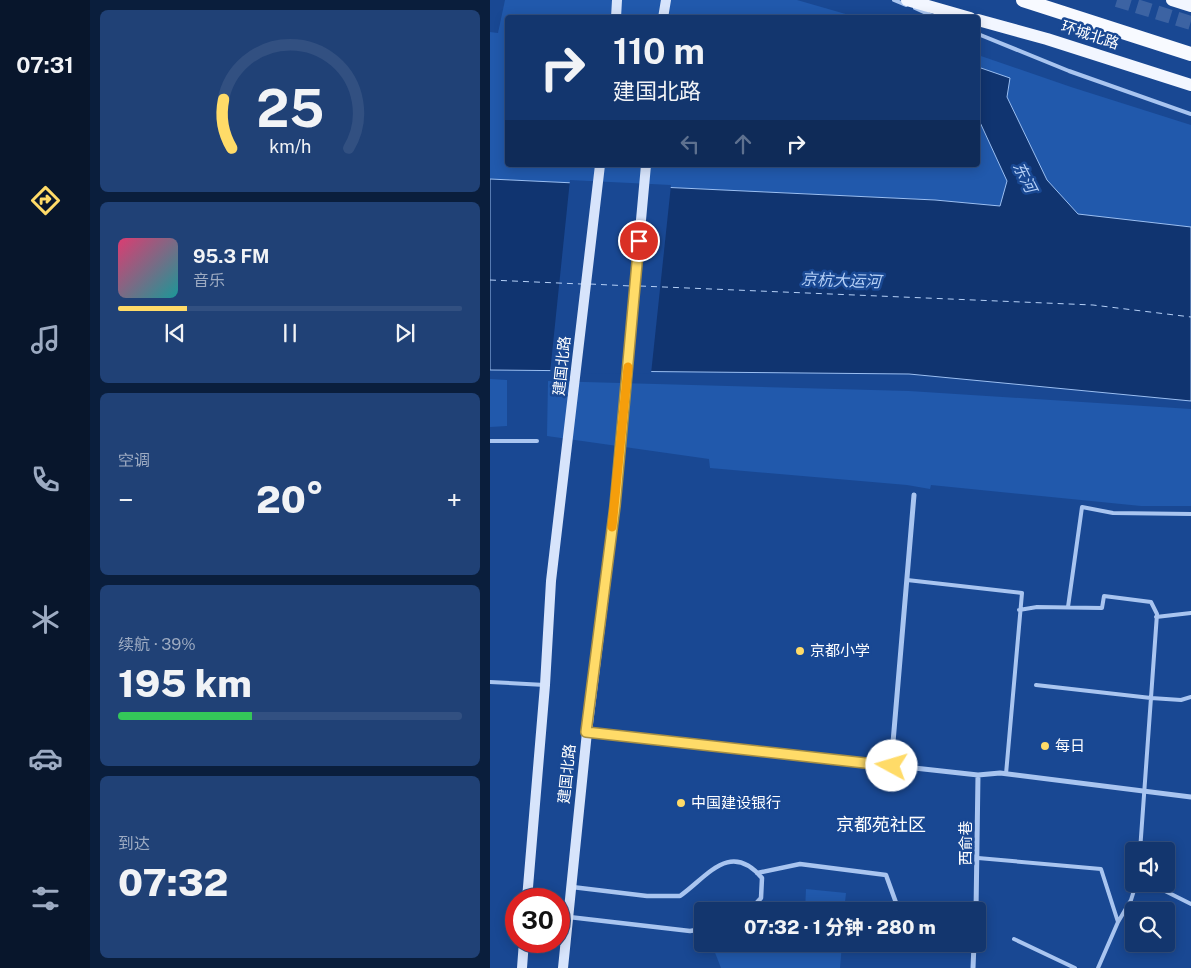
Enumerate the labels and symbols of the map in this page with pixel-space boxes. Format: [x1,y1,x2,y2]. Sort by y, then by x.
street label: 环城北路 [1059,17,1121,52]
water label: 东河 [1009,159,1042,198]
pin [618,220,660,262]
water label: 京杭大运河 [801,270,884,291]
street label: 建国北路 [550,335,573,397]
place label: 京都小学 [810,642,870,659]
marker: 京都小学 [794,645,806,657]
place label: 每日 [1055,737,1085,754]
position arrow [865,739,917,791]
marker: 每日 [1039,740,1051,752]
street label: 建国北路 [555,743,578,805]
place label: 中国建设银行 [691,794,781,811]
marker: 中国建设银行 [675,797,687,809]
district label: 京都苑社区 [836,814,926,835]
street label: 西俞巷 [957,820,974,866]
speed limit sign: 30 [505,888,570,953]

